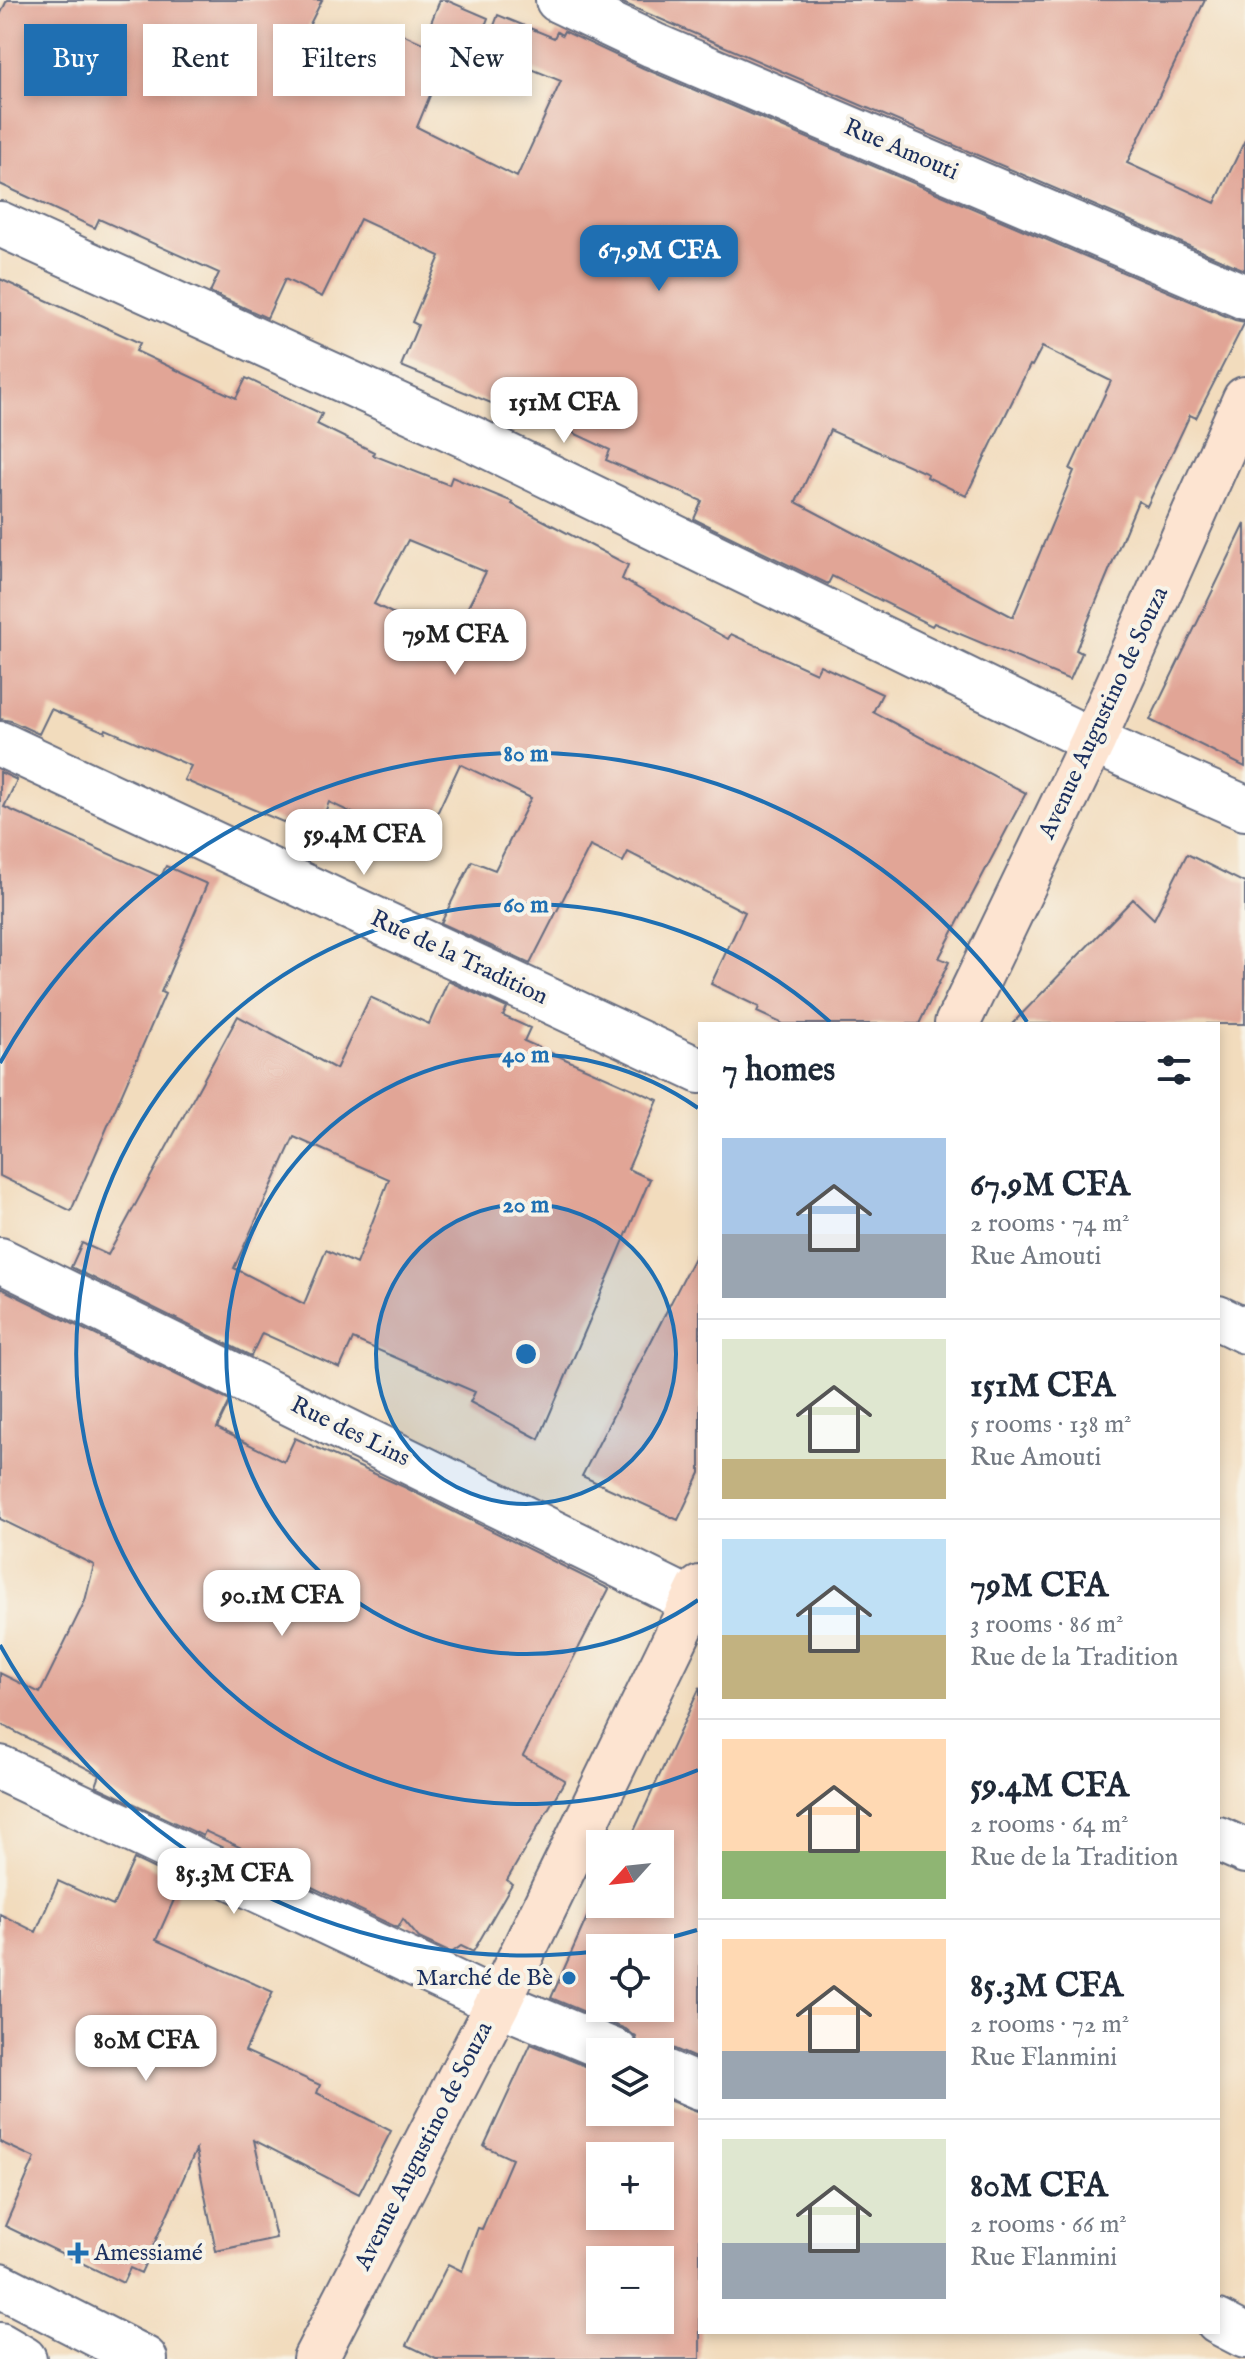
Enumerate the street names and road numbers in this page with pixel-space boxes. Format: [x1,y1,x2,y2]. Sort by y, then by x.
street label: Rue Amouti [839,112,963,188]
street label: Avenue Augustino de Souza [1031,581,1176,845]
street label: Rue de la Tradition [365,903,553,1013]
street label: Rue des Lins [285,1390,415,1474]
street label: Avenue Augustino de Souza [347,2016,500,2276]

